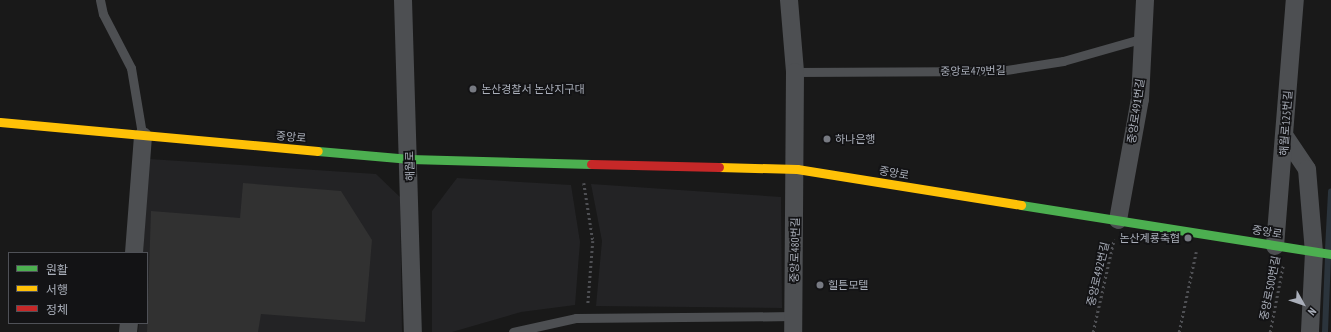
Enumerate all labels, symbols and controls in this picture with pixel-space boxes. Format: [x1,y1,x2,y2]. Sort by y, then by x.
street label: 중앙로479번길 [940,64,1006,78]
street label: 중앙로491번길 [1125,78,1147,144]
place label: 논산경찰서 논산지구대 [481,82,585,96]
marker: 논산경찰서 논산지구대 [468,84,478,94]
street label: 해월로125번길 [1277,90,1295,156]
street label: 중앙로 [275,129,307,145]
place label: 하나은행 [835,132,875,146]
marker: 하나은행 [822,134,832,144]
street label: 해월로 [403,151,417,181]
street label: 중앙로 [878,164,910,182]
street label: 중앙로480번길 [788,217,802,283]
street label: 중앙로 [1251,223,1283,241]
place label: 논산계룡축협 [1119,231,1180,245]
marker: 논산계룡축협 [1183,233,1193,243]
street label: 중앙로492번길 [1084,241,1112,307]
legend [8,252,148,324]
street label: 중앙로500번길 [1257,255,1283,321]
text: 원활 [46,262,68,277]
place label: 힐튼모텔 [828,278,868,292]
marker: 힐튼모텔 [815,280,825,290]
text: 서행 [46,282,68,297]
north arrow [1283,284,1323,324]
text: 정체 [46,302,68,317]
text: N [1305,305,1319,318]

